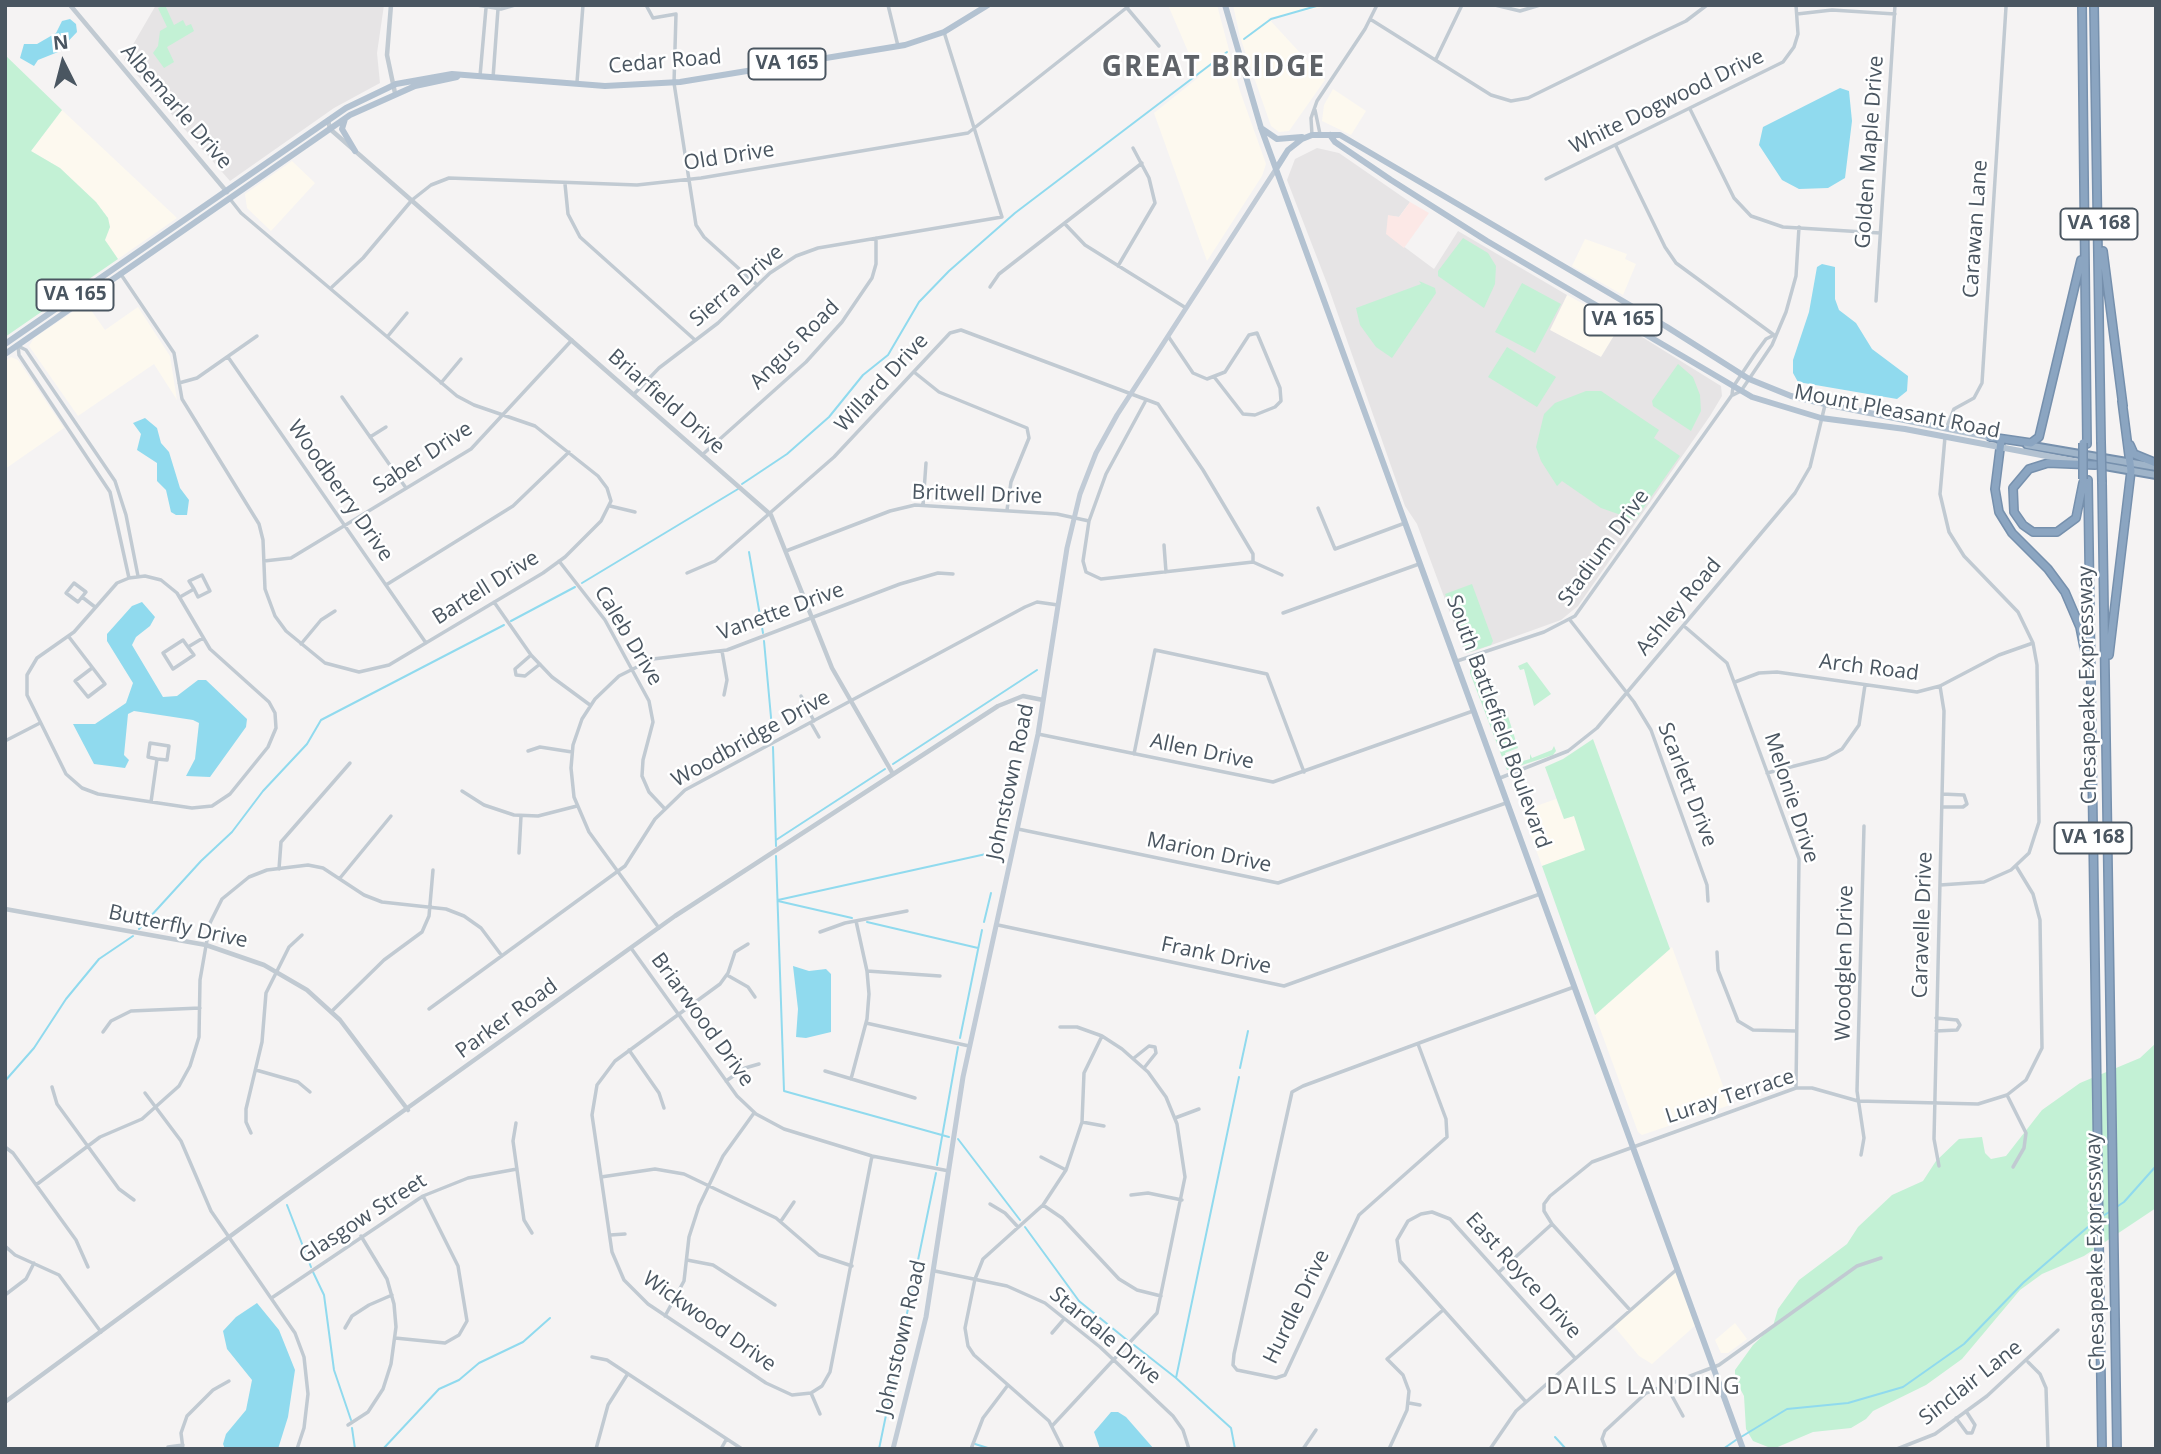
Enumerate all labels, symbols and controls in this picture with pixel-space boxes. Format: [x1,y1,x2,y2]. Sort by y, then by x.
north arrow [28,28,98,98]
text: N [52,28,70,56]
street label: Albemarle Drive [115,40,237,174]
street label: Cedar Road [607,44,723,80]
street label: White Dogwood Drive [1566,44,1768,160]
road number: VA 165 [748,48,826,80]
district label: GREAT BRIDGE [1103,51,1325,85]
street label: Golden Maple Drive [1851,55,1889,249]
street label: Old Drive [682,137,776,177]
street label: Carawan Lane [1959,159,1993,299]
road number: VA 168 [2060,208,2138,240]
street label: Sierra Drive [685,240,789,332]
road number: VA 165 [36,280,114,310]
street label: Angus Road [745,295,845,395]
road number: VA 165 [1584,304,1662,336]
street label: Willard Drive [830,329,934,437]
street label: Briarfield Drive [602,344,730,460]
street label: Mount Pleasant Road [1792,380,2002,444]
street label: Woodberry Drive [282,416,398,566]
street label: Saber Drive [369,417,477,499]
street label: Britwell Drive [911,480,1043,510]
street label: Stadium Drive [1553,485,1655,611]
street label: Bartell Drive [428,545,544,631]
street label: Ashley Road [1631,553,1727,661]
street label: Chesapeake Expressway [2073,566,2103,804]
street label: Vanette Drive [714,578,848,646]
street label: Caleb Drive [588,582,668,690]
street label: South Battlefield Boulevard [1440,592,1556,852]
street label: Arch Road [1818,649,1920,687]
street label: Woodbridge Drive [667,685,835,793]
street label: Johnstown Road [982,702,1040,862]
street label: Scarlett Drive [1652,719,1722,851]
street label: Allen Drive [1148,729,1256,775]
street label: Melonie Drive [1758,730,1824,866]
road number: VA 168 [2054,822,2132,853]
street label: Marion Drive [1144,827,1274,879]
street label: Caravelle Drive [1908,851,1938,999]
street label: Woodglen Drive [1831,885,1859,1041]
street label: Butterfly Drive [106,900,250,954]
street label: Frank Drive [1159,932,1273,980]
street label: Briarwood Drive [645,948,759,1092]
street label: Parker Road [451,974,563,1064]
street label: Luray Terrace [1662,1064,1798,1130]
street label: Chesapeake Expressway [2081,1133,2111,1371]
street label: Glasgow Street [295,1168,431,1270]
street label: East Royce Drive [1460,1208,1586,1344]
street label: Hurdle Drive [1259,1246,1335,1368]
street label: Johnstown Road [872,1258,932,1418]
street label: Wickwood Drive [637,1267,781,1377]
street label: Stardale Drive [1044,1282,1166,1390]
street label: Sinclair Lane [1915,1335,2027,1431]
district label: DAILS LANDING [1548,1373,1740,1401]

